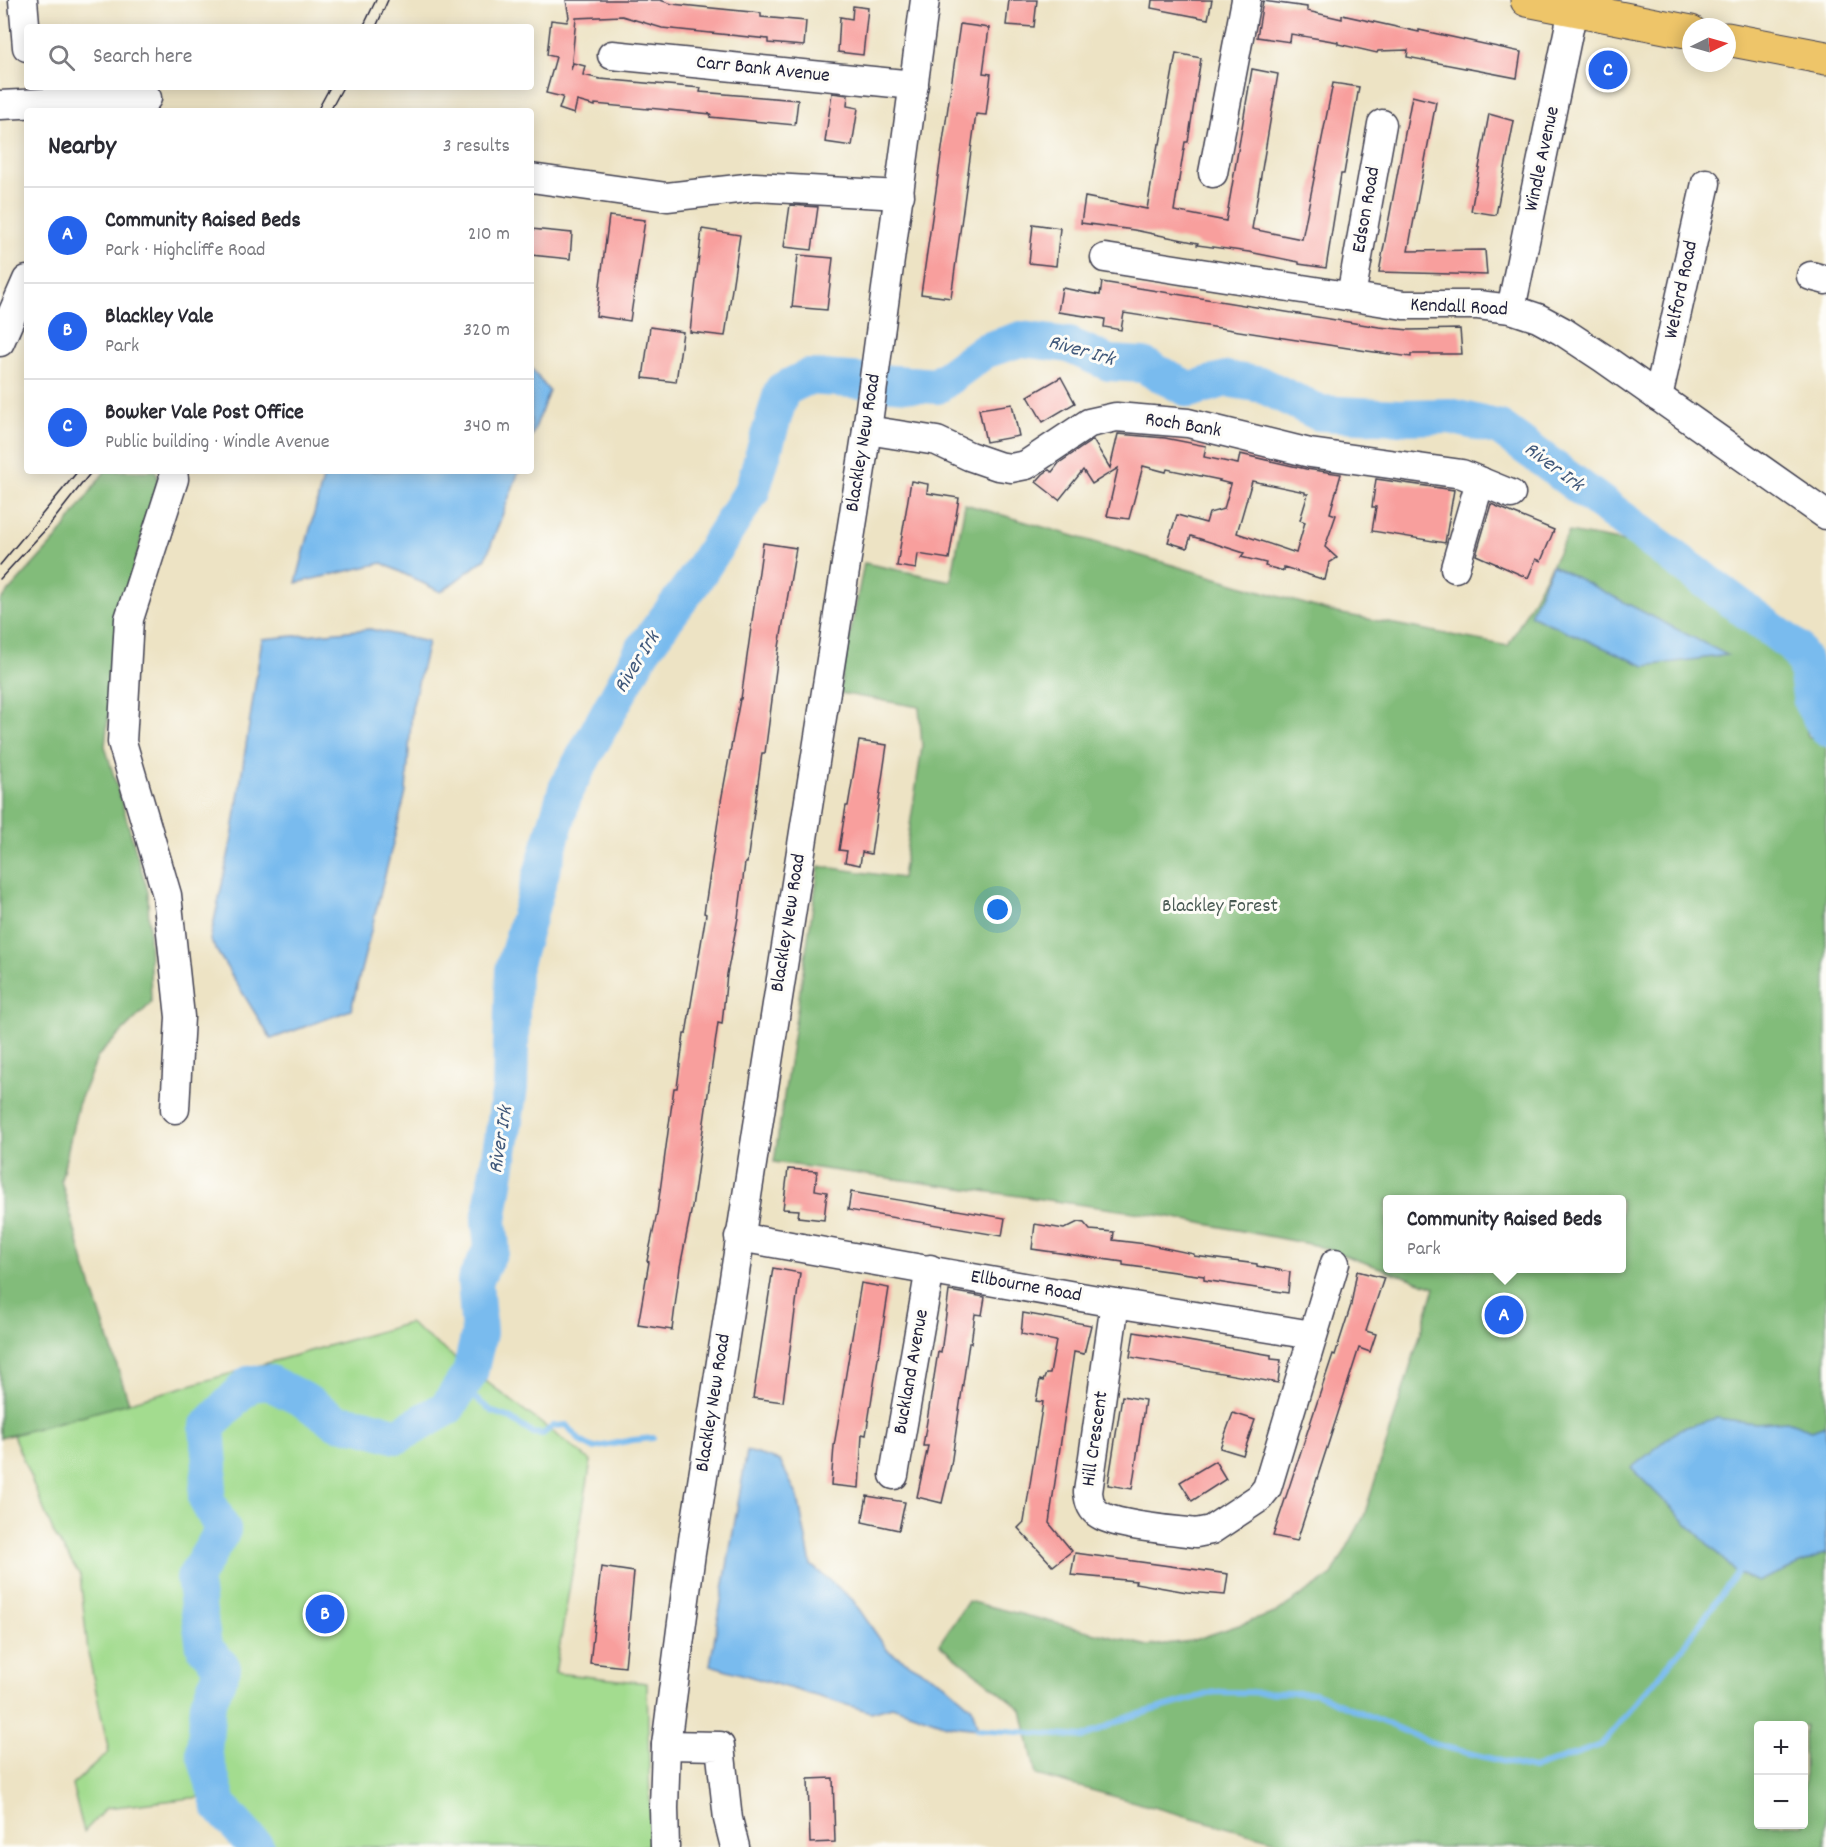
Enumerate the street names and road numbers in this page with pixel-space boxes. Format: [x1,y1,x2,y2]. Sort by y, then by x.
street label: Carr Bank Avenue [695,49,831,91]
street label: Windle Avenue [1518,104,1568,214]
street label: Edson Road [1346,165,1388,255]
street label: Welford Road [1658,238,1706,342]
street label: Kendall Road [1410,291,1508,325]
street label: Blackley New Road [839,372,889,514]
street label: Roch Bank [1143,406,1223,446]
street label: Blackley New Road [764,852,814,994]
street label: Ellbourne Road [968,1263,1084,1311]
street label: Buckland Avenue [887,1307,937,1437]
street label: Blackley New Road [689,1332,739,1474]
street label: Hill Crescent [1075,1390,1117,1488]

